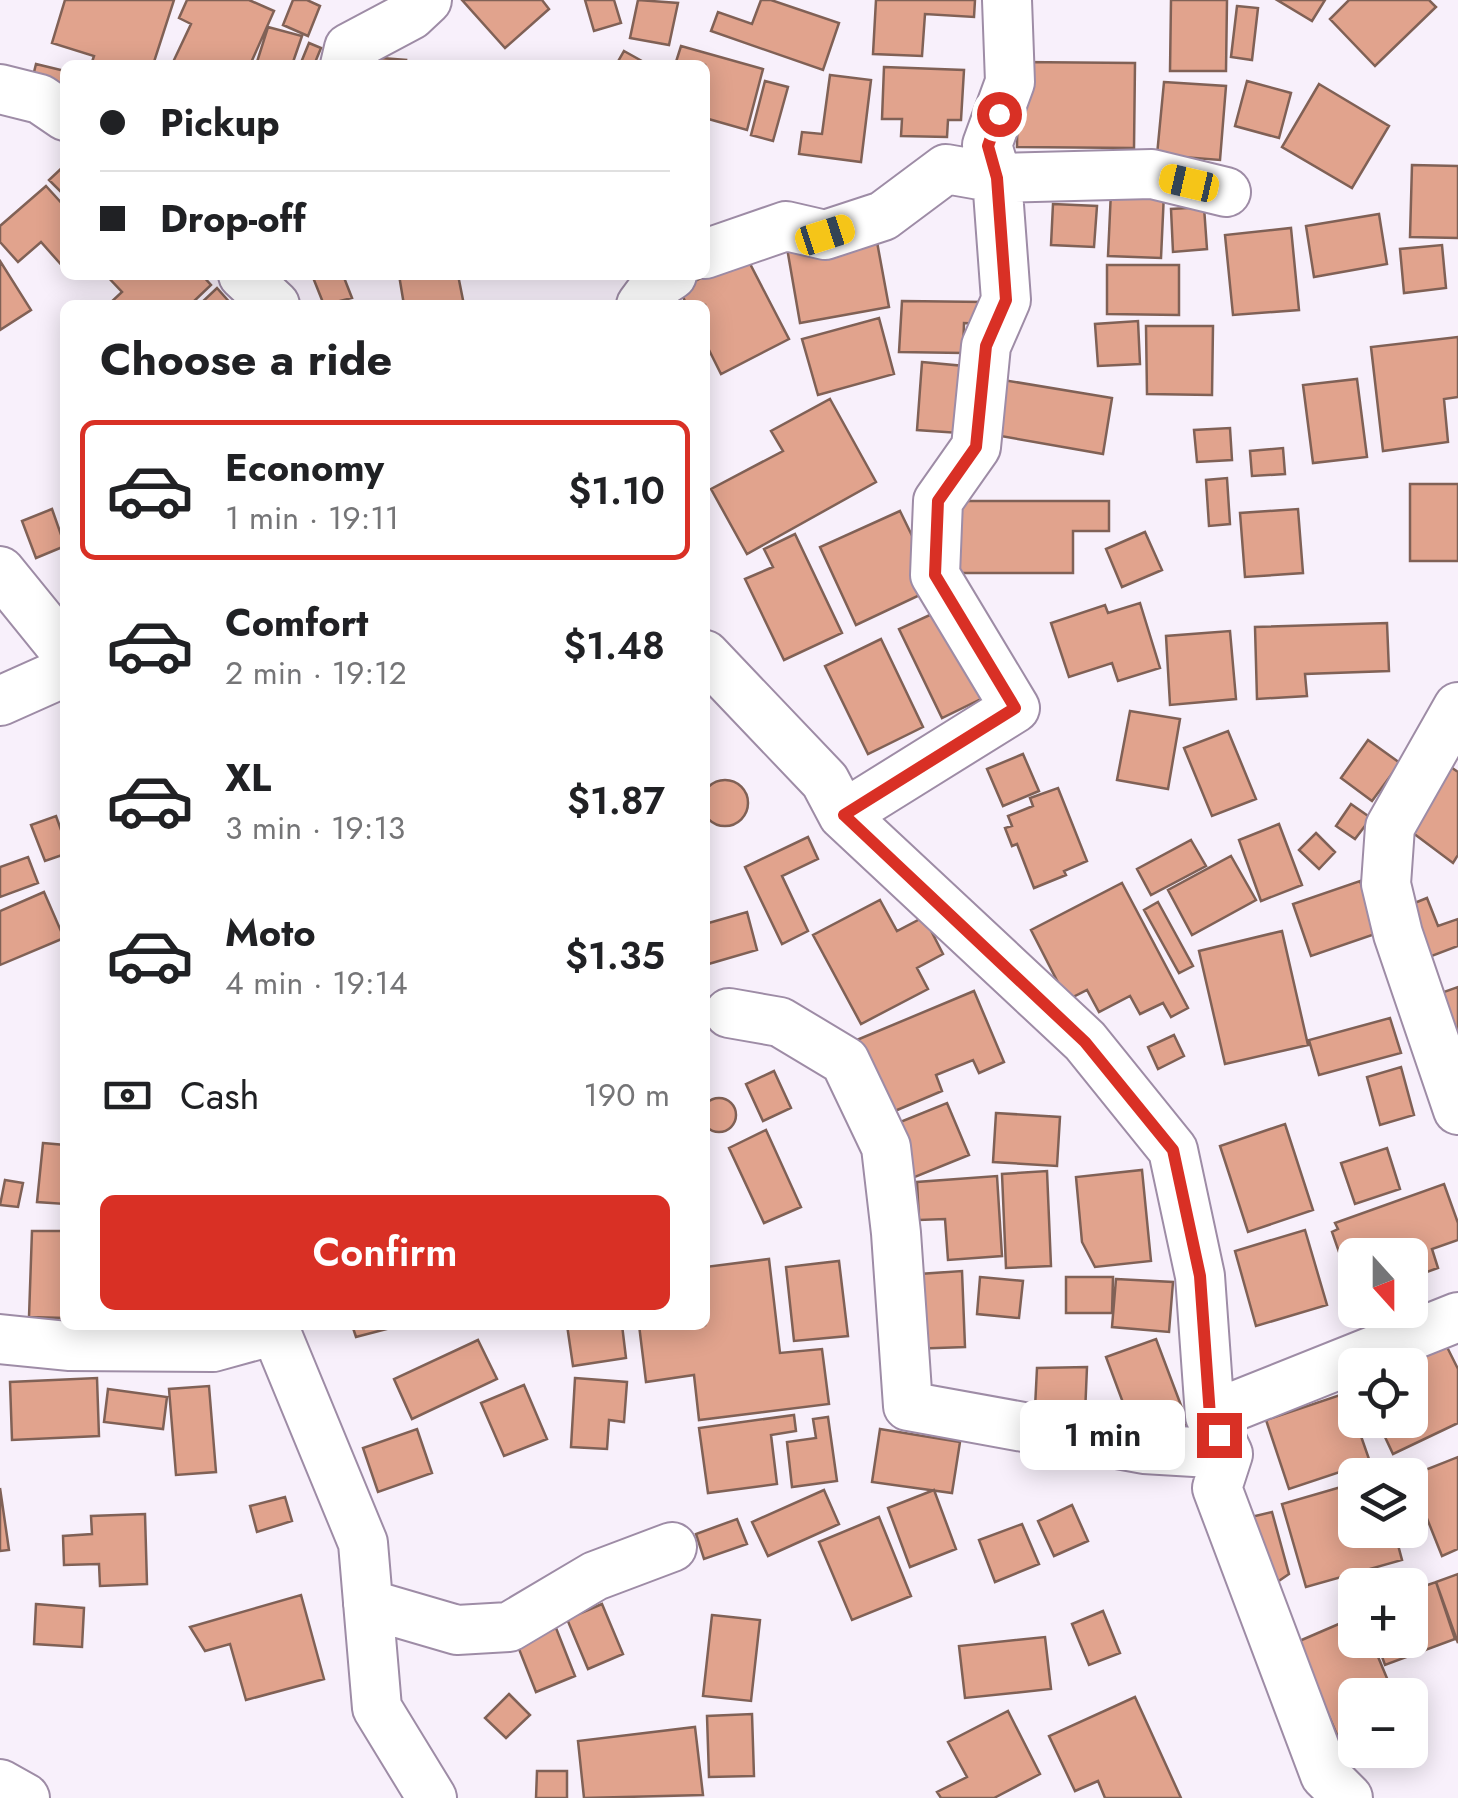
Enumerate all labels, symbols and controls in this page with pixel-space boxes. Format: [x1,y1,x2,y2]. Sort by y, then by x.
route start [977,92,1022,137]
text: Pickup [160,95,280,150]
car [1156,162,1222,204]
text: Drop-off [160,191,306,246]
car [792,211,858,259]
text: Choose a ride [100,327,392,392]
text: Economy [225,440,384,495]
icon: car [105,445,195,535]
text: $1.10 [568,463,665,518]
text: 1 min · 19:11 [225,495,399,541]
text: Comfort [225,595,368,650]
icon: car [105,600,195,690]
text: $1.48 [563,618,665,673]
text: 2 min · 19:12 [225,650,407,696]
text: XL [225,750,271,805]
icon: car [105,755,195,845]
text: $1.87 [567,773,665,828]
text: 3 min · 19:13 [225,805,405,851]
text: Moto [225,905,316,960]
icon: car [105,910,195,1000]
text: $1.35 [565,928,665,983]
text: 4 min · 19:14 [225,960,408,1006]
icon: cash [100,1068,155,1123]
text: Cash [180,1068,260,1123]
text: 190 m [583,1072,670,1118]
button: Confirm [100,1195,670,1310]
north arrow [1338,1238,1428,1328]
map controls [1338,1238,1428,1768]
button: locate [1338,1348,1428,1438]
callout: 1 min [1019,1400,1184,1470]
text: 1 min [1064,1412,1141,1458]
route end [1197,1413,1242,1458]
button: layers [1338,1458,1428,1548]
button: + [1338,1568,1428,1658]
button: − [1338,1678,1428,1768]

